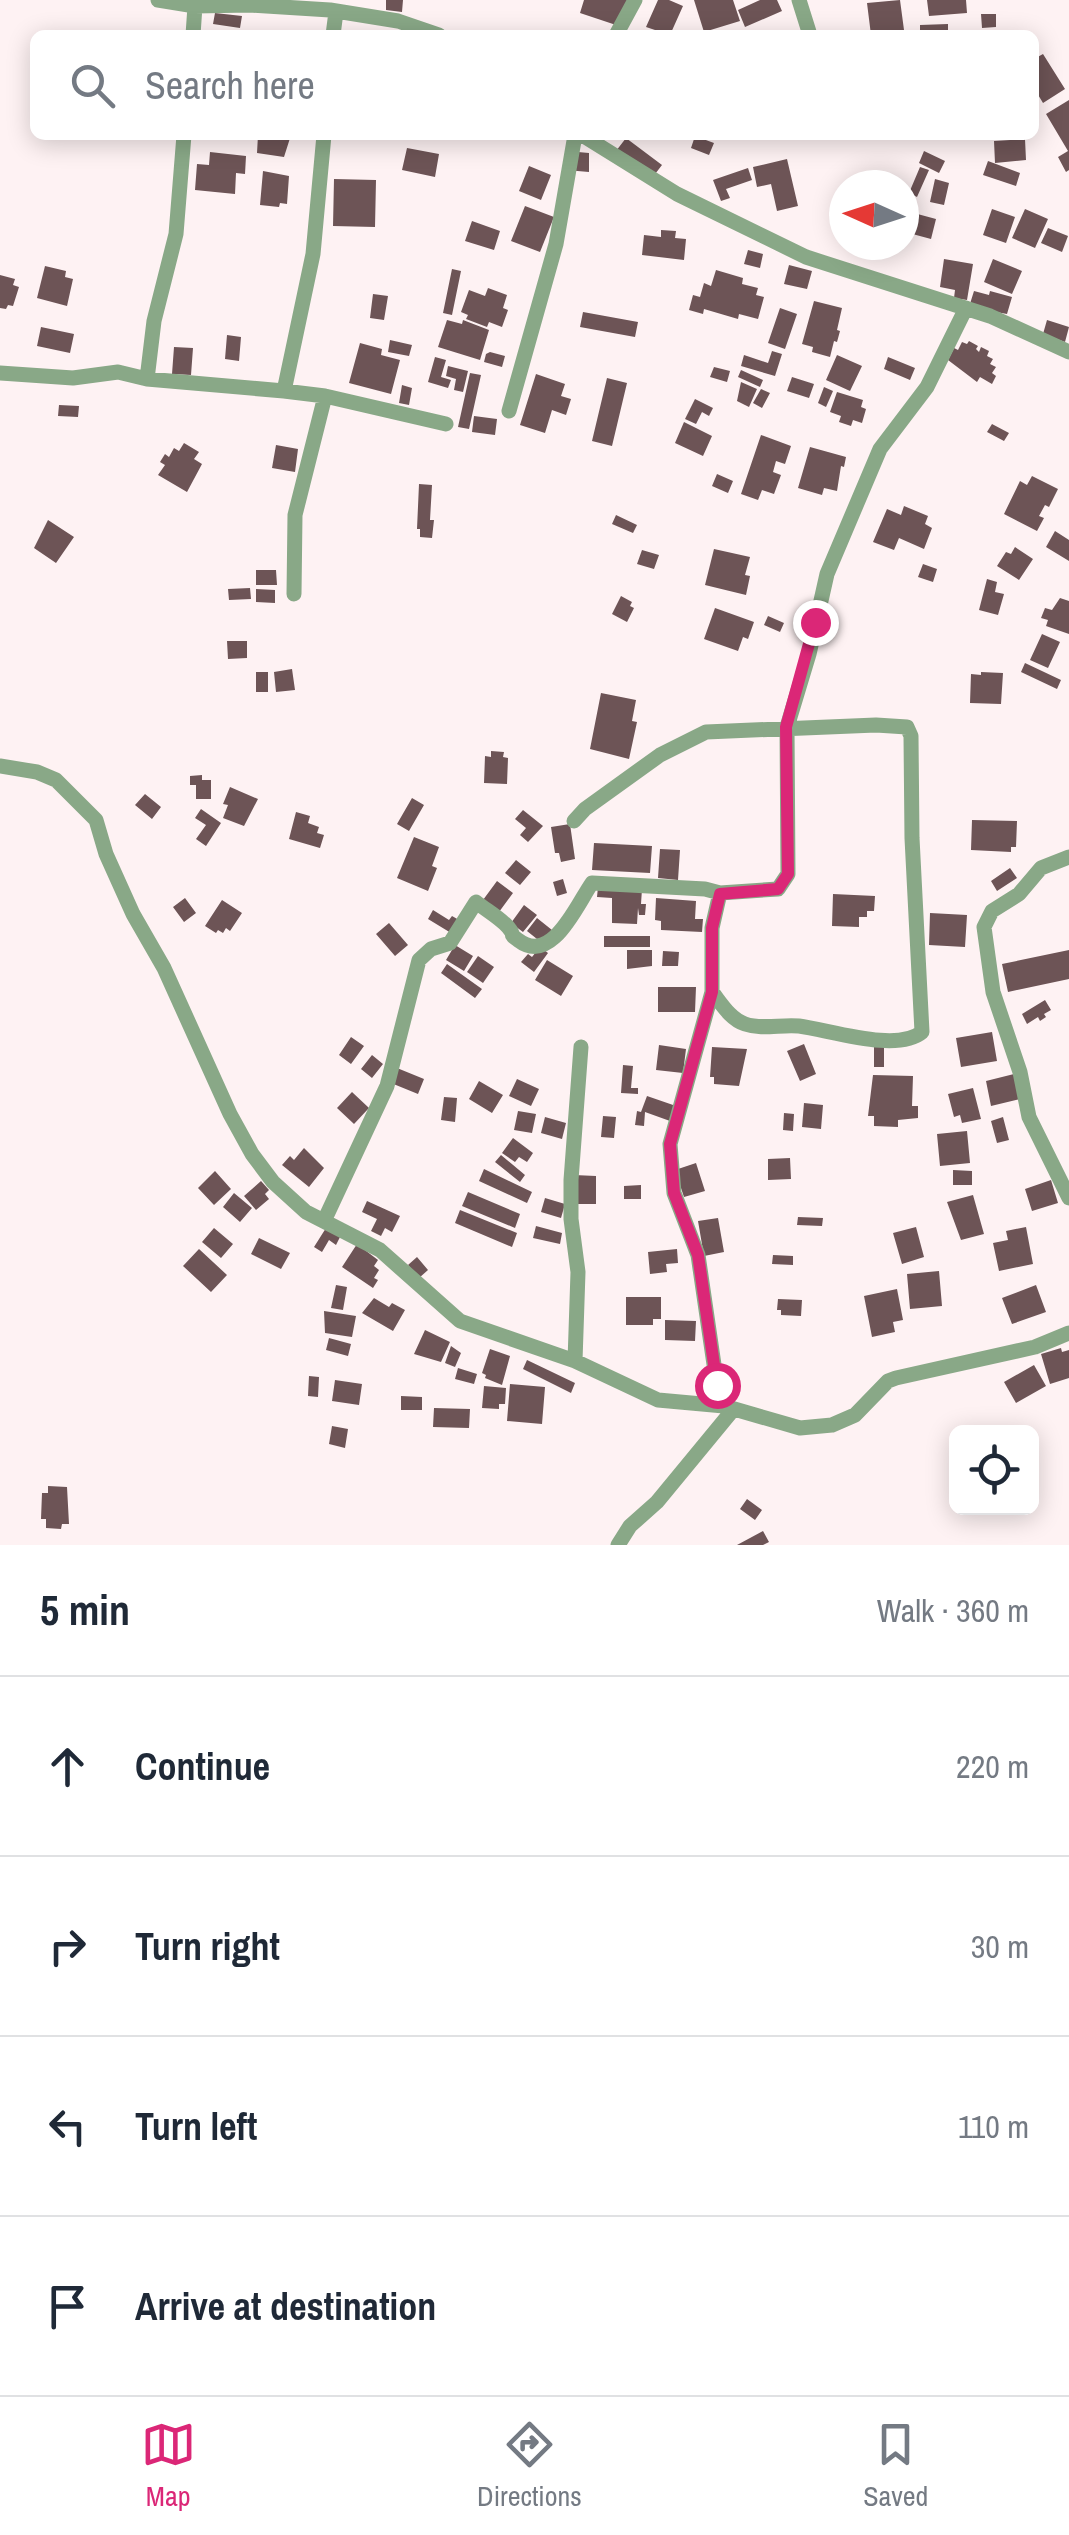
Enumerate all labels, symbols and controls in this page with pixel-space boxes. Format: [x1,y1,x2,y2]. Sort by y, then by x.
search box [30,30,1039,140]
icon: search [65,58,120,113]
text: Search here [145,60,315,111]
north arrow [829,170,919,260]
route end [793,600,839,646]
route start [695,1363,741,1409]
map controls [949,1425,1039,1515]
button: locate [949,1425,1039,1515]
text: 5 min [40,1582,130,1638]
text: Walk · 360 m [877,1589,1029,1632]
icon: ahead [40,1739,95,1794]
text: Continue [135,1741,270,1792]
text: 220 m [956,1745,1029,1788]
icon: right [40,1919,95,1974]
text: Turn right [135,1921,280,1972]
text: 30 m [971,1925,1029,1968]
icon: left [40,2099,95,2154]
text: Turn left [135,2101,257,2152]
text: 110 m [958,2105,1029,2148]
icon: arrive [40,2279,95,2334]
text: Arrive at destination [135,2281,436,2332]
tab: Map [141,2417,196,2515]
tab: Directions [477,2417,582,2515]
tab: Saved [863,2417,928,2515]

